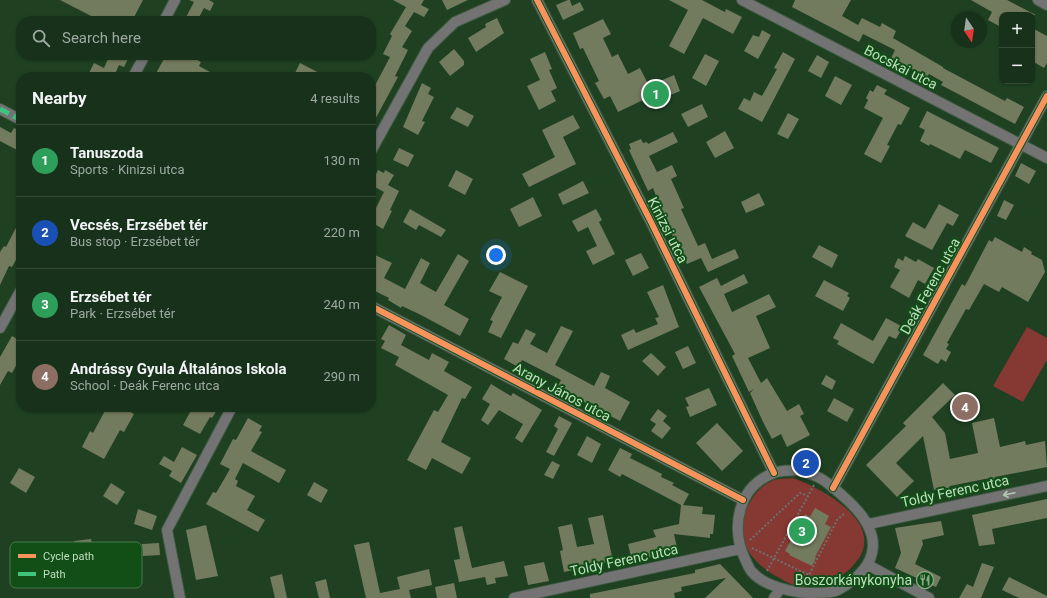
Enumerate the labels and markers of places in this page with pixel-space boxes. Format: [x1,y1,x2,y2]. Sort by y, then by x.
pin: 1 [643,79,669,109]
pin: 4 [952,392,978,422]
pin: 2 [793,448,819,478]
pin: 3 [789,516,815,546]
restaurant icon: Boszorkánykonyha [915,570,935,590]
place label: Boszorkánykonyha [795,572,912,588]

